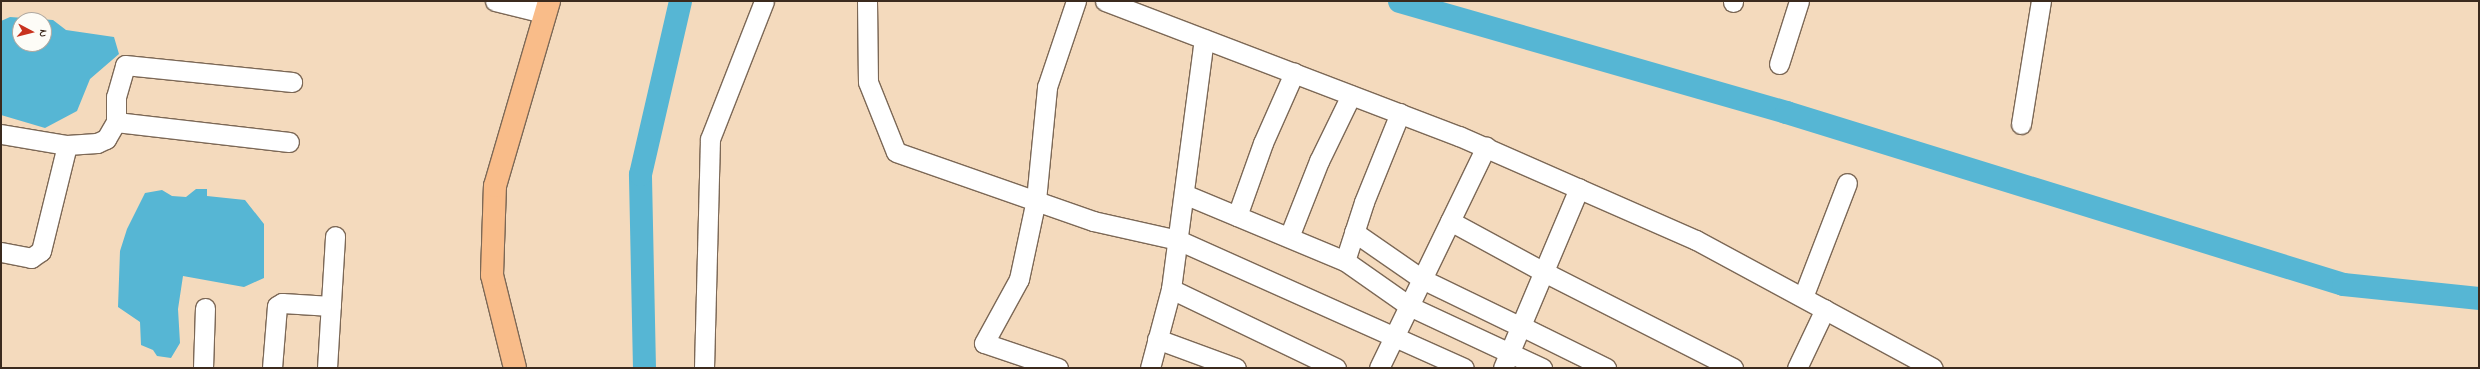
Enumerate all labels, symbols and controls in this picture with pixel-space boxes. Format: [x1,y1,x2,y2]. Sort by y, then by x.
north arrow [12,12,52,52]
text: N [35,29,51,38]

